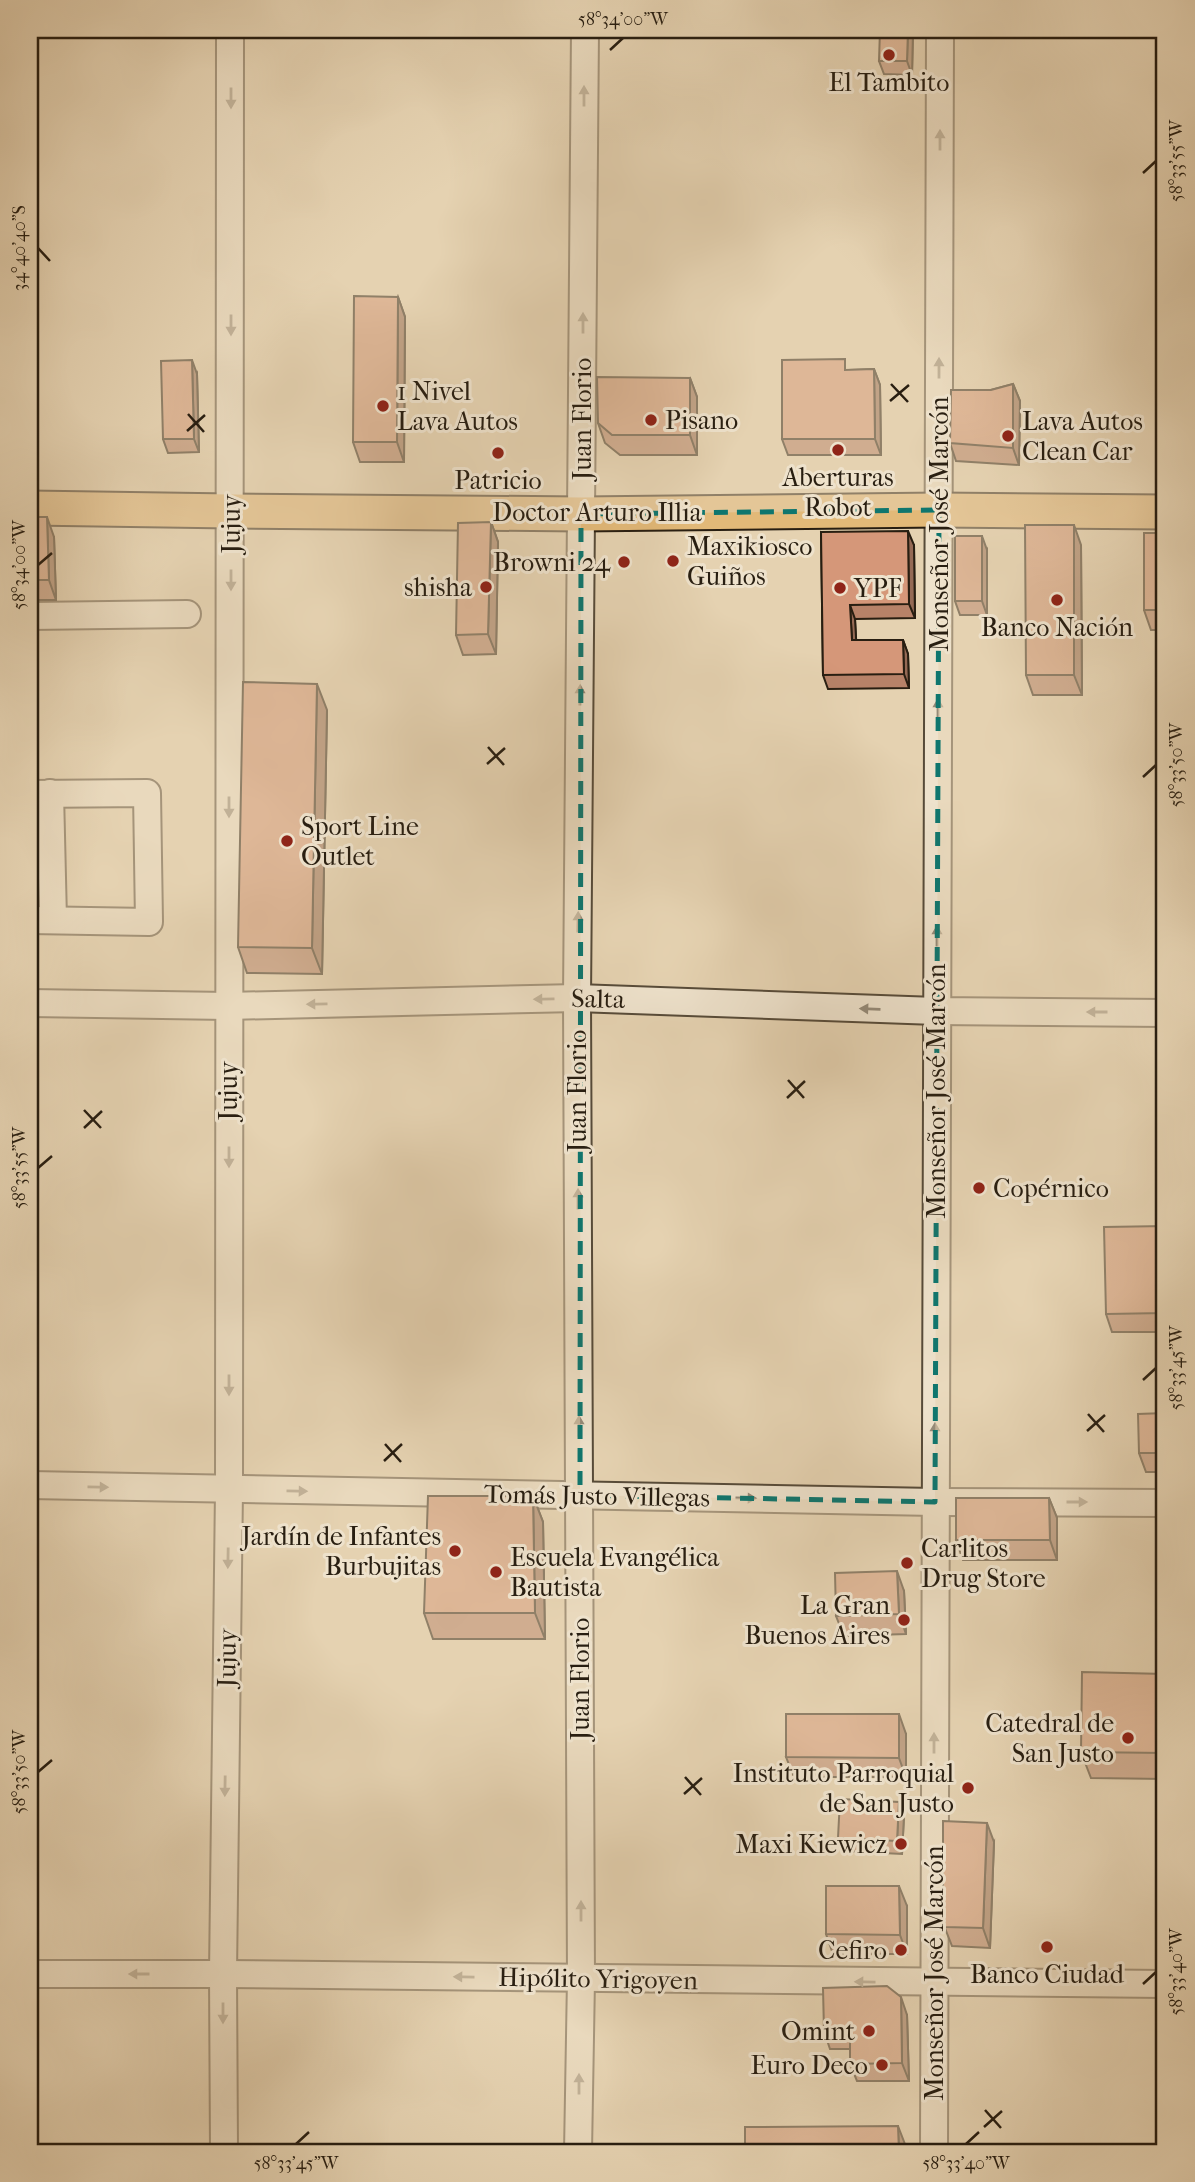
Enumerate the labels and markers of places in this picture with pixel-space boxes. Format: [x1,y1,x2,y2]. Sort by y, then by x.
marker: El Tambito [881,47,897,63]
place label: El Tambito [829,67,949,98]
place label: 1 Nivel Lava Autos [397,376,518,437]
marker: 1 Nivel Lava Autos [375,398,391,414]
place label: Pisano [665,405,738,436]
place label: Lava Autos Clean Car [1022,406,1143,467]
marker: Pisano [643,412,659,428]
marker: Lava Autos Clean Car [1000,428,1016,444]
marker: Aberturas Robot [830,442,846,458]
marker: Patricio [490,445,506,461]
place label: Aberturas Robot [781,462,894,523]
place label: Patricio [454,465,542,496]
place label: Maxikiosco Guiños [687,531,812,592]
place label: Browni 24 [493,547,611,578]
marker: Maxikiosco Guiños [665,553,681,569]
marker: Browni 24 [616,554,632,570]
place label: shisha [404,572,473,603]
place label: YPF [853,573,902,604]
marker: shisha [478,579,494,595]
marker: YPF [832,580,848,596]
marker: Banco Nación [1049,592,1065,608]
place label: Banco Nación [981,612,1133,643]
place label: Sport Line Outlet [301,811,419,872]
marker: Sport Line Outlet [279,833,295,849]
place label: Copérnico [993,1173,1109,1204]
marker: Copérnico [971,1180,987,1196]
place label: Jardín de Infantes Burbujitas [239,1521,441,1582]
place label: Carlitos Drug Store [921,1533,1046,1594]
place label: Escuela Evangélica Bautista [510,1542,720,1603]
marker: Jardín de Infantes Burbujitas [447,1543,463,1559]
marker: Carlitos Drug Store [899,1555,915,1571]
marker: Escuela Evangélica Bautista [488,1564,504,1580]
place label: La Gran Buenos Aires [744,1590,890,1651]
marker: La Gran Buenos Aires [896,1612,912,1628]
place label: Catedral de San Justo [985,1708,1114,1769]
marker: Catedral de San Justo [1120,1730,1136,1746]
place label: Instituto Parroquial de San Justo [733,1758,954,1819]
marker: Instituto Parroquial de San Justo [960,1780,976,1796]
place label: Maxi Kiewicz [736,1829,887,1860]
marker: Maxi Kiewicz [893,1836,909,1852]
place label: Cefiro [818,1935,887,1966]
marker: Banco Ciudad [1039,1939,1055,1955]
marker: Cefiro [893,1942,909,1958]
place label: Banco Ciudad [970,1959,1125,1990]
place label: Omint [781,2016,856,2047]
marker: Omint [861,2023,877,2039]
place label: Euro Deco [750,2050,868,2081]
marker: Euro Deco [874,2057,890,2073]

